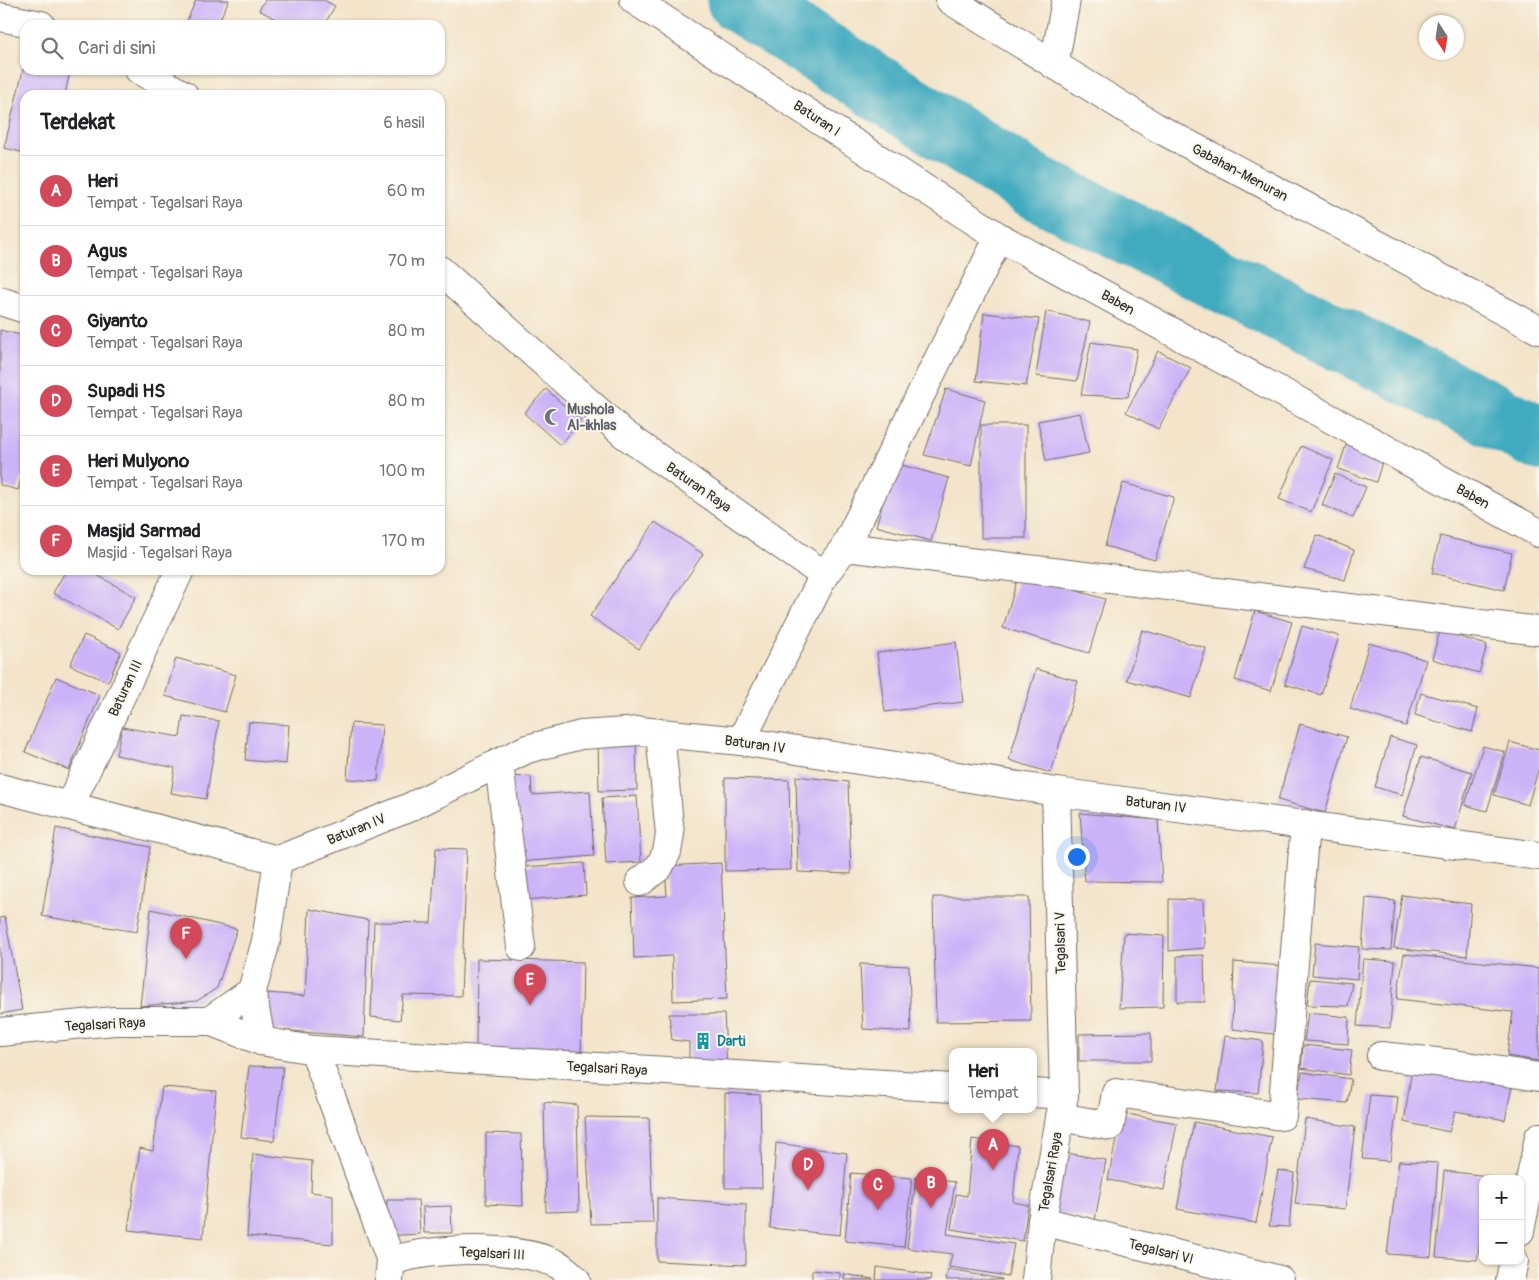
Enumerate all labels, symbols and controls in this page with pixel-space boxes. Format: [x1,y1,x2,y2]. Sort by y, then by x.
north arrow [1419,15,1464,60]
search box [20,20,445,75]
icon: search [38,34,66,62]
text: Cari di sini [78,36,155,60]
street label: Baturan I [790,97,843,140]
text: Terdekat [40,109,115,136]
text: 6 hasil [383,113,425,133]
street label: Gabahan-Menuran [1189,140,1291,205]
text: Heri [87,169,118,193]
text: A [51,181,61,201]
text: 60 m [387,181,425,201]
text: Tempat · Tegalsari Raya [87,193,243,213]
text: Agus [87,239,127,263]
text: B [51,251,61,271]
text: 70 m [388,251,425,271]
text: Tempat · Tegalsari Raya [87,263,243,283]
street label: Baben [1098,286,1138,319]
text: Giyanto [87,309,148,333]
text: C [51,321,61,341]
text: 80 m [388,321,425,341]
text: Tempat · Tegalsari Raya [87,333,243,353]
text: Supadi HS [87,379,165,403]
text: D [51,391,61,411]
text: 80 m [388,391,425,411]
place label: Mushola Al-ikhlas [567,401,617,434]
text: Tempat · Tegalsari Raya [87,403,243,423]
mosque icon: Mushola Al-ikhlas [543,407,563,427]
text: Heri Mulyono [87,449,189,473]
street label: Baturan Raya [663,459,735,516]
text: E [52,461,60,481]
text: 100 m [379,461,425,481]
text: Tempat · Tegalsari Raya [87,473,243,493]
street label: Baben [1453,480,1493,513]
text: Masjid Sarmad [87,519,201,543]
text: F [51,531,61,551]
text: 170 m [382,531,425,551]
text: Masjid · Tegalsari Raya [87,543,232,563]
street label: Baturan III [105,657,146,719]
street label: Baturan IV [723,732,786,757]
street label: Baturan IV [1125,792,1187,817]
street label: Baturan IV [325,810,388,849]
your location [1064,844,1090,870]
street label: Tegalsari V [1051,912,1070,974]
pin: F [170,918,202,959]
pin: E [514,964,546,1005]
street label: Tegalsari Raya [64,1014,146,1035]
building icon: Darti [693,1031,713,1051]
place label: Darti [717,1033,746,1050]
popup [949,1048,1037,1113]
street label: Tegalsari Raya [566,1058,648,1079]
text: Heri [968,1059,998,1083]
text: Tempat [968,1083,1018,1103]
pin: A [977,1129,1009,1170]
street label: Tegalsari Raya [1035,1131,1066,1214]
pin: D [792,1149,824,1190]
pin: B [915,1167,947,1208]
pin: C [862,1169,894,1210]
map controls [1479,1175,1524,1265]
button: + [1479,1175,1524,1220]
button: − [1479,1220,1524,1265]
street label: Tegalsari VI [1127,1235,1195,1268]
street label: Tegalsari III [459,1243,525,1264]

